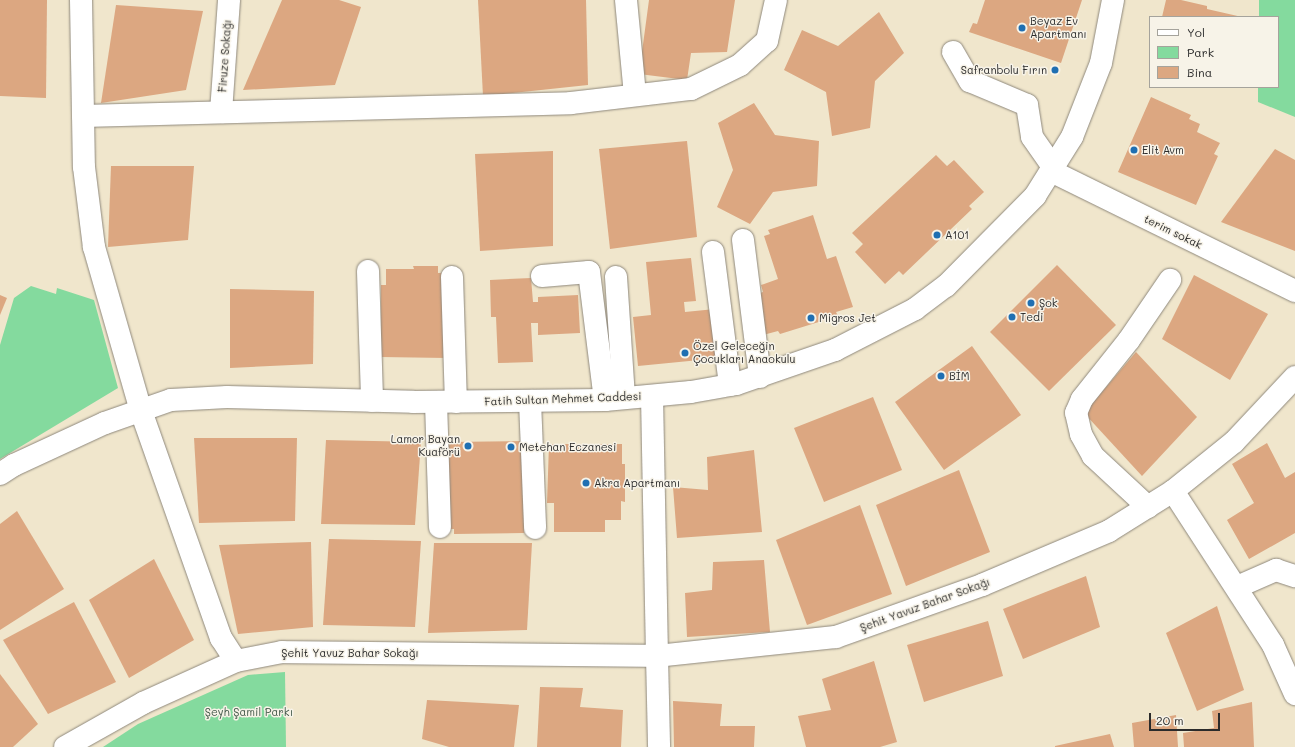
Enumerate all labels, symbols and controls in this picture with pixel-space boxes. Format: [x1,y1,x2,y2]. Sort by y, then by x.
place label: Beyaz Ev Apartmanı [1030,15,1087,41]
legend [1149,16,1279,88]
street label: Firuze Sokağı [216,19,234,93]
marker: Beyaz Ev Apartmanı [1017,23,1027,33]
text: Yol [1187,24,1205,40]
text: Park [1187,44,1214,60]
place label: Safranbolu Fırın [961,63,1047,77]
text: Bina [1187,64,1212,80]
marker: Safranbolu Fırın [1050,65,1060,75]
place label: Elit Avm [1142,143,1184,157]
marker: Elit Avm [1129,145,1139,155]
street label: terim sokak [1142,212,1204,252]
place label: A101 [945,228,969,242]
marker: A101 [932,230,942,240]
place label: Şok [1039,296,1058,310]
marker: Şok [1026,298,1036,308]
place label: Tedi [1020,310,1043,324]
place label: Migros Jet [819,311,876,325]
marker: Tedi [1007,312,1017,322]
marker: Migros Jet [806,313,816,323]
place label: Özel Geleceğin Çocukları Anaokulu [693,340,796,366]
marker: Özel Geleceğin Çocukları Anaokulu [680,348,690,358]
place label: BİM [949,369,969,383]
marker: BİM [936,371,946,381]
street label: Fatih Sultan Mehmet Caddesi [484,390,642,408]
place label: Lamor Bayan Kuaförü [391,433,460,459]
place label: Metehan Eczanesi [519,440,616,454]
marker: Lamor Bayan Kuaförü [463,441,473,451]
marker: Metehan Eczanesi [506,442,516,452]
place label: Akra Apartmanı [594,476,680,490]
marker: Akra Apartmanı [581,478,591,488]
street label: Şehit Yavuz Bahar Sokağı [858,575,992,635]
street label: Şehit Yavuz Bahar Sokağı [281,646,419,660]
park label: Şeyh Şamil Parkı [205,705,293,719]
scale bar [1151,705,1222,731]
text: 20 m [1156,712,1184,728]

